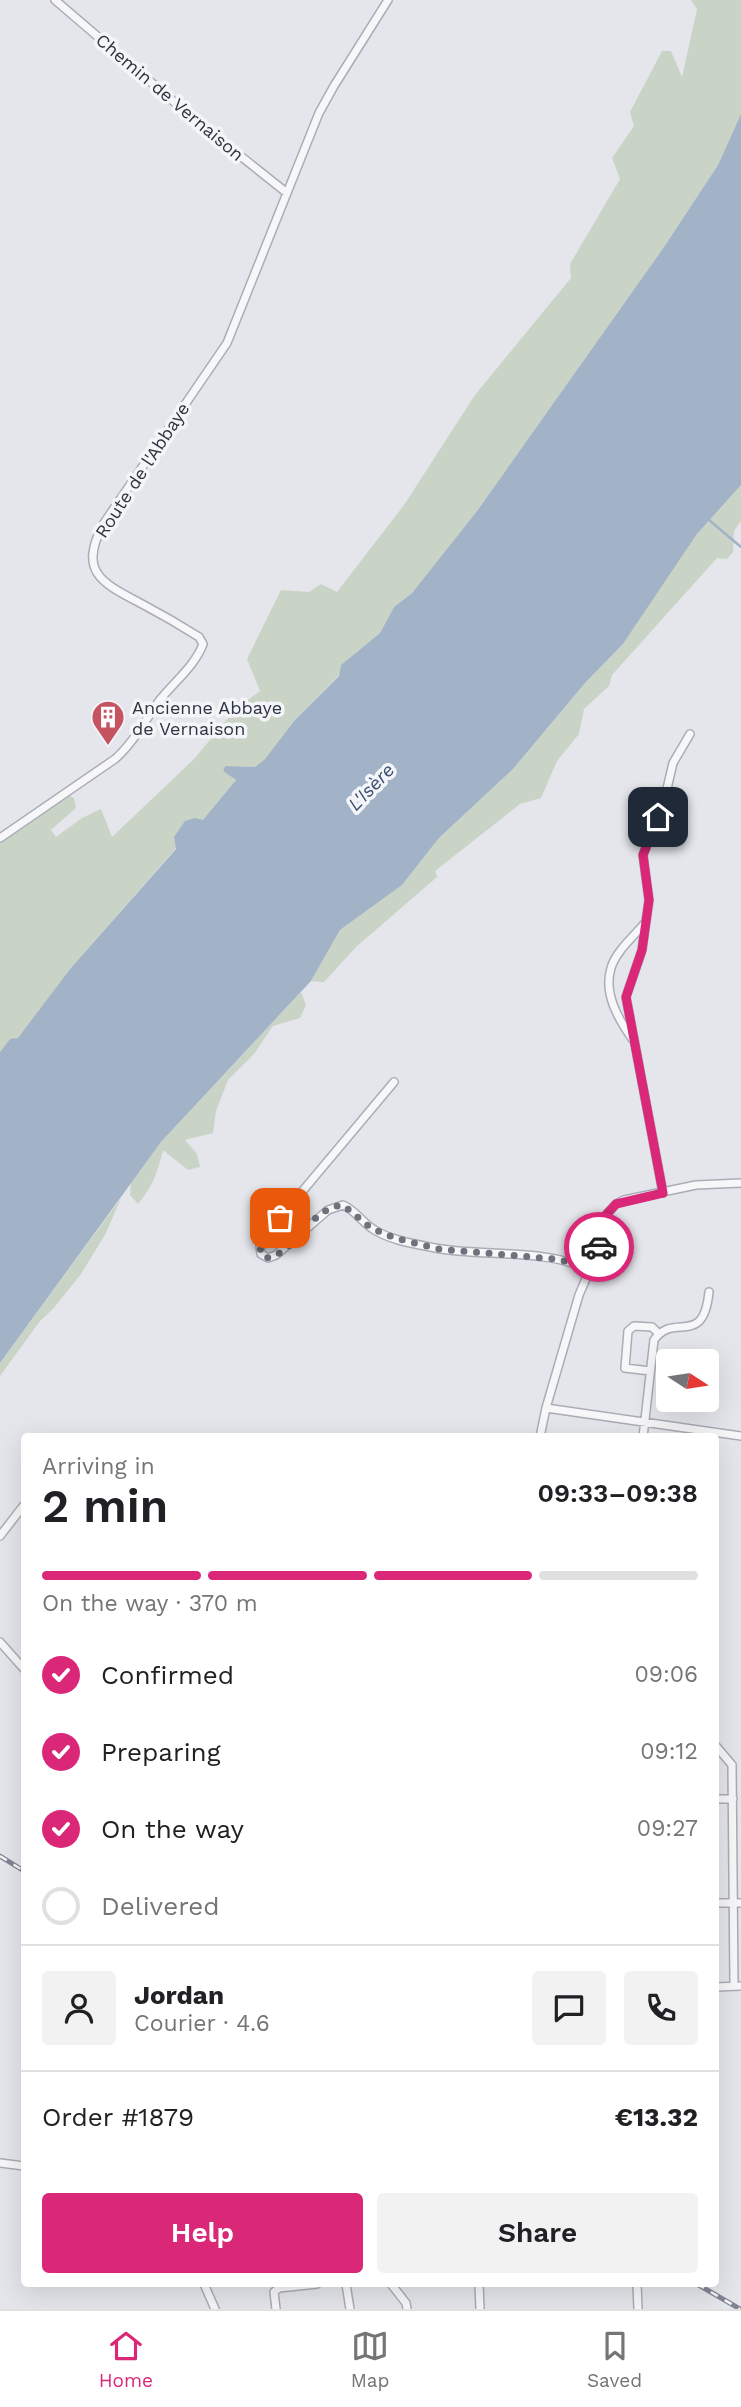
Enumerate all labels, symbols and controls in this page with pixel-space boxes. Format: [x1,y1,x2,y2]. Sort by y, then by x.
street label: Chemin de Vernaison [92,29,248,165]
street label: Route de l'Abbaye [91,399,193,541]
place label: Ancienne Abbaye de Vernaison [132,697,282,739]
building icon: Ancienne Abbaye de Vernaison [89,698,127,747]
water label: L'Isère [343,759,399,815]
pin [628,787,688,847]
icon: home [639,798,677,836]
pin [250,1188,310,1248]
icon: bag [261,1199,299,1237]
courier [564,1212,634,1282]
icon: car [580,1228,618,1266]
north arrow [656,1349,719,1412]
map controls [656,1349,719,1412]
text: Arriving in [42,1453,155,1480]
text: 09:33–09:38 [537,1478,698,1508]
text: 2 min [42,1479,168,1533]
text: On the way · 370 m [42,1590,258,1617]
icon: check [42,1656,80,1694]
text: Confirmed [101,1660,234,1690]
text: 09:06 [634,1661,698,1688]
icon: check [42,1733,80,1771]
text: Preparing [101,1737,221,1767]
text: 09:12 [640,1738,698,1765]
icon: check [42,1810,80,1848]
text: On the way [101,1814,244,1844]
text: 09:27 [637,1815,698,1842]
text: Delivered [101,1891,220,1921]
button: person [42,1971,116,2045]
button: chat [532,1971,606,2045]
button: phone [624,1971,698,2045]
text: Jordan [134,1980,224,2010]
text: Courier · 4.6 [134,2010,270,2037]
text: Order #1879 [42,2102,194,2132]
text: €13.32 [615,2102,698,2132]
button: Help [42,2193,363,2273]
button: Share [377,2193,698,2273]
tab: Home [99,2327,153,2392]
tab: Map [351,2327,389,2392]
tab: Saved [587,2327,642,2392]

